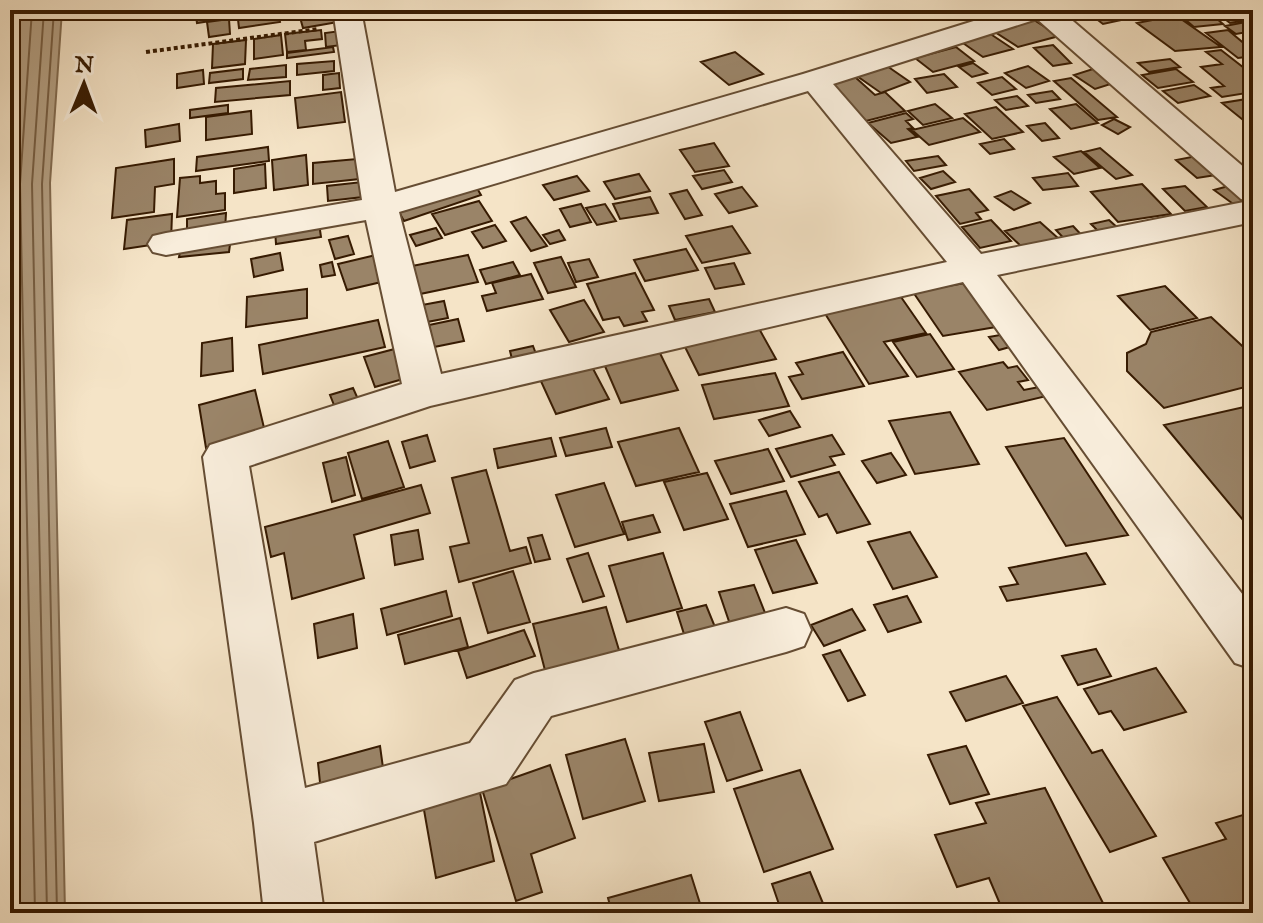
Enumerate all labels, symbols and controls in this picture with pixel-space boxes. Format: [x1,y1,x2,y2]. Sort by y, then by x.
north arrow [44,44,124,124]
text: N [74,52,94,80]

